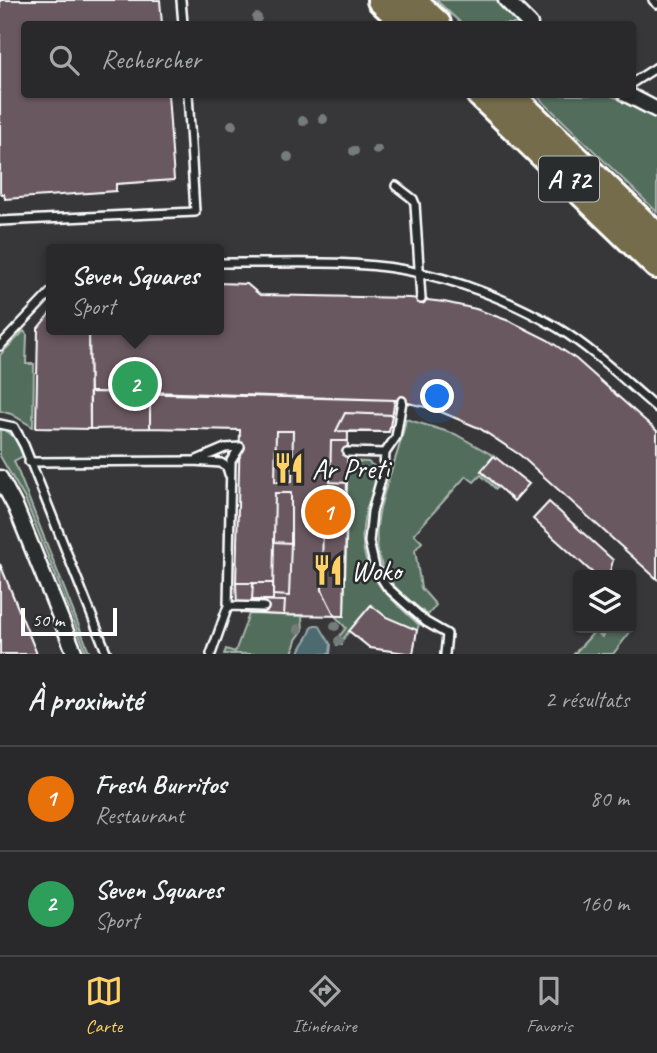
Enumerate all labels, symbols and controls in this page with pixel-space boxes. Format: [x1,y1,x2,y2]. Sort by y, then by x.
search box [21,21,636,98]
icon: search [45,41,83,79]
text: Rechercher [101,43,201,76]
road number: A 72 [539,156,599,202]
popup [46,244,224,335]
text: Seven Squares [71,259,199,292]
text: Sport [71,292,115,321]
pin: 2 [112,358,158,410]
your location [420,379,454,413]
restaurant icon: Ar Preti [272,451,306,485]
place label: Ar Preti [312,451,393,486]
pin: 1 [305,486,351,538]
restaurant icon: Woko [311,553,345,587]
place label: Woko [351,553,404,588]
map controls [573,570,636,633]
button: layers [573,570,636,633]
scale bar [21,605,117,637]
text: 50 m [32,608,64,632]
text: À proximité [28,681,142,719]
text: 2 résultats [545,685,629,714]
text: Fresh Burritos [95,768,226,801]
text: 1 [46,784,56,813]
text: 80 m [590,784,629,813]
text: Restaurant [95,801,184,830]
text: Seven Squares [95,873,223,906]
text: 2 [46,889,56,918]
text: 160 m [580,889,629,918]
text: Sport [95,906,139,935]
tab: Carte [85,972,123,1038]
tab: Itinéraire [293,972,357,1038]
tab: Favoris [526,972,572,1038]

